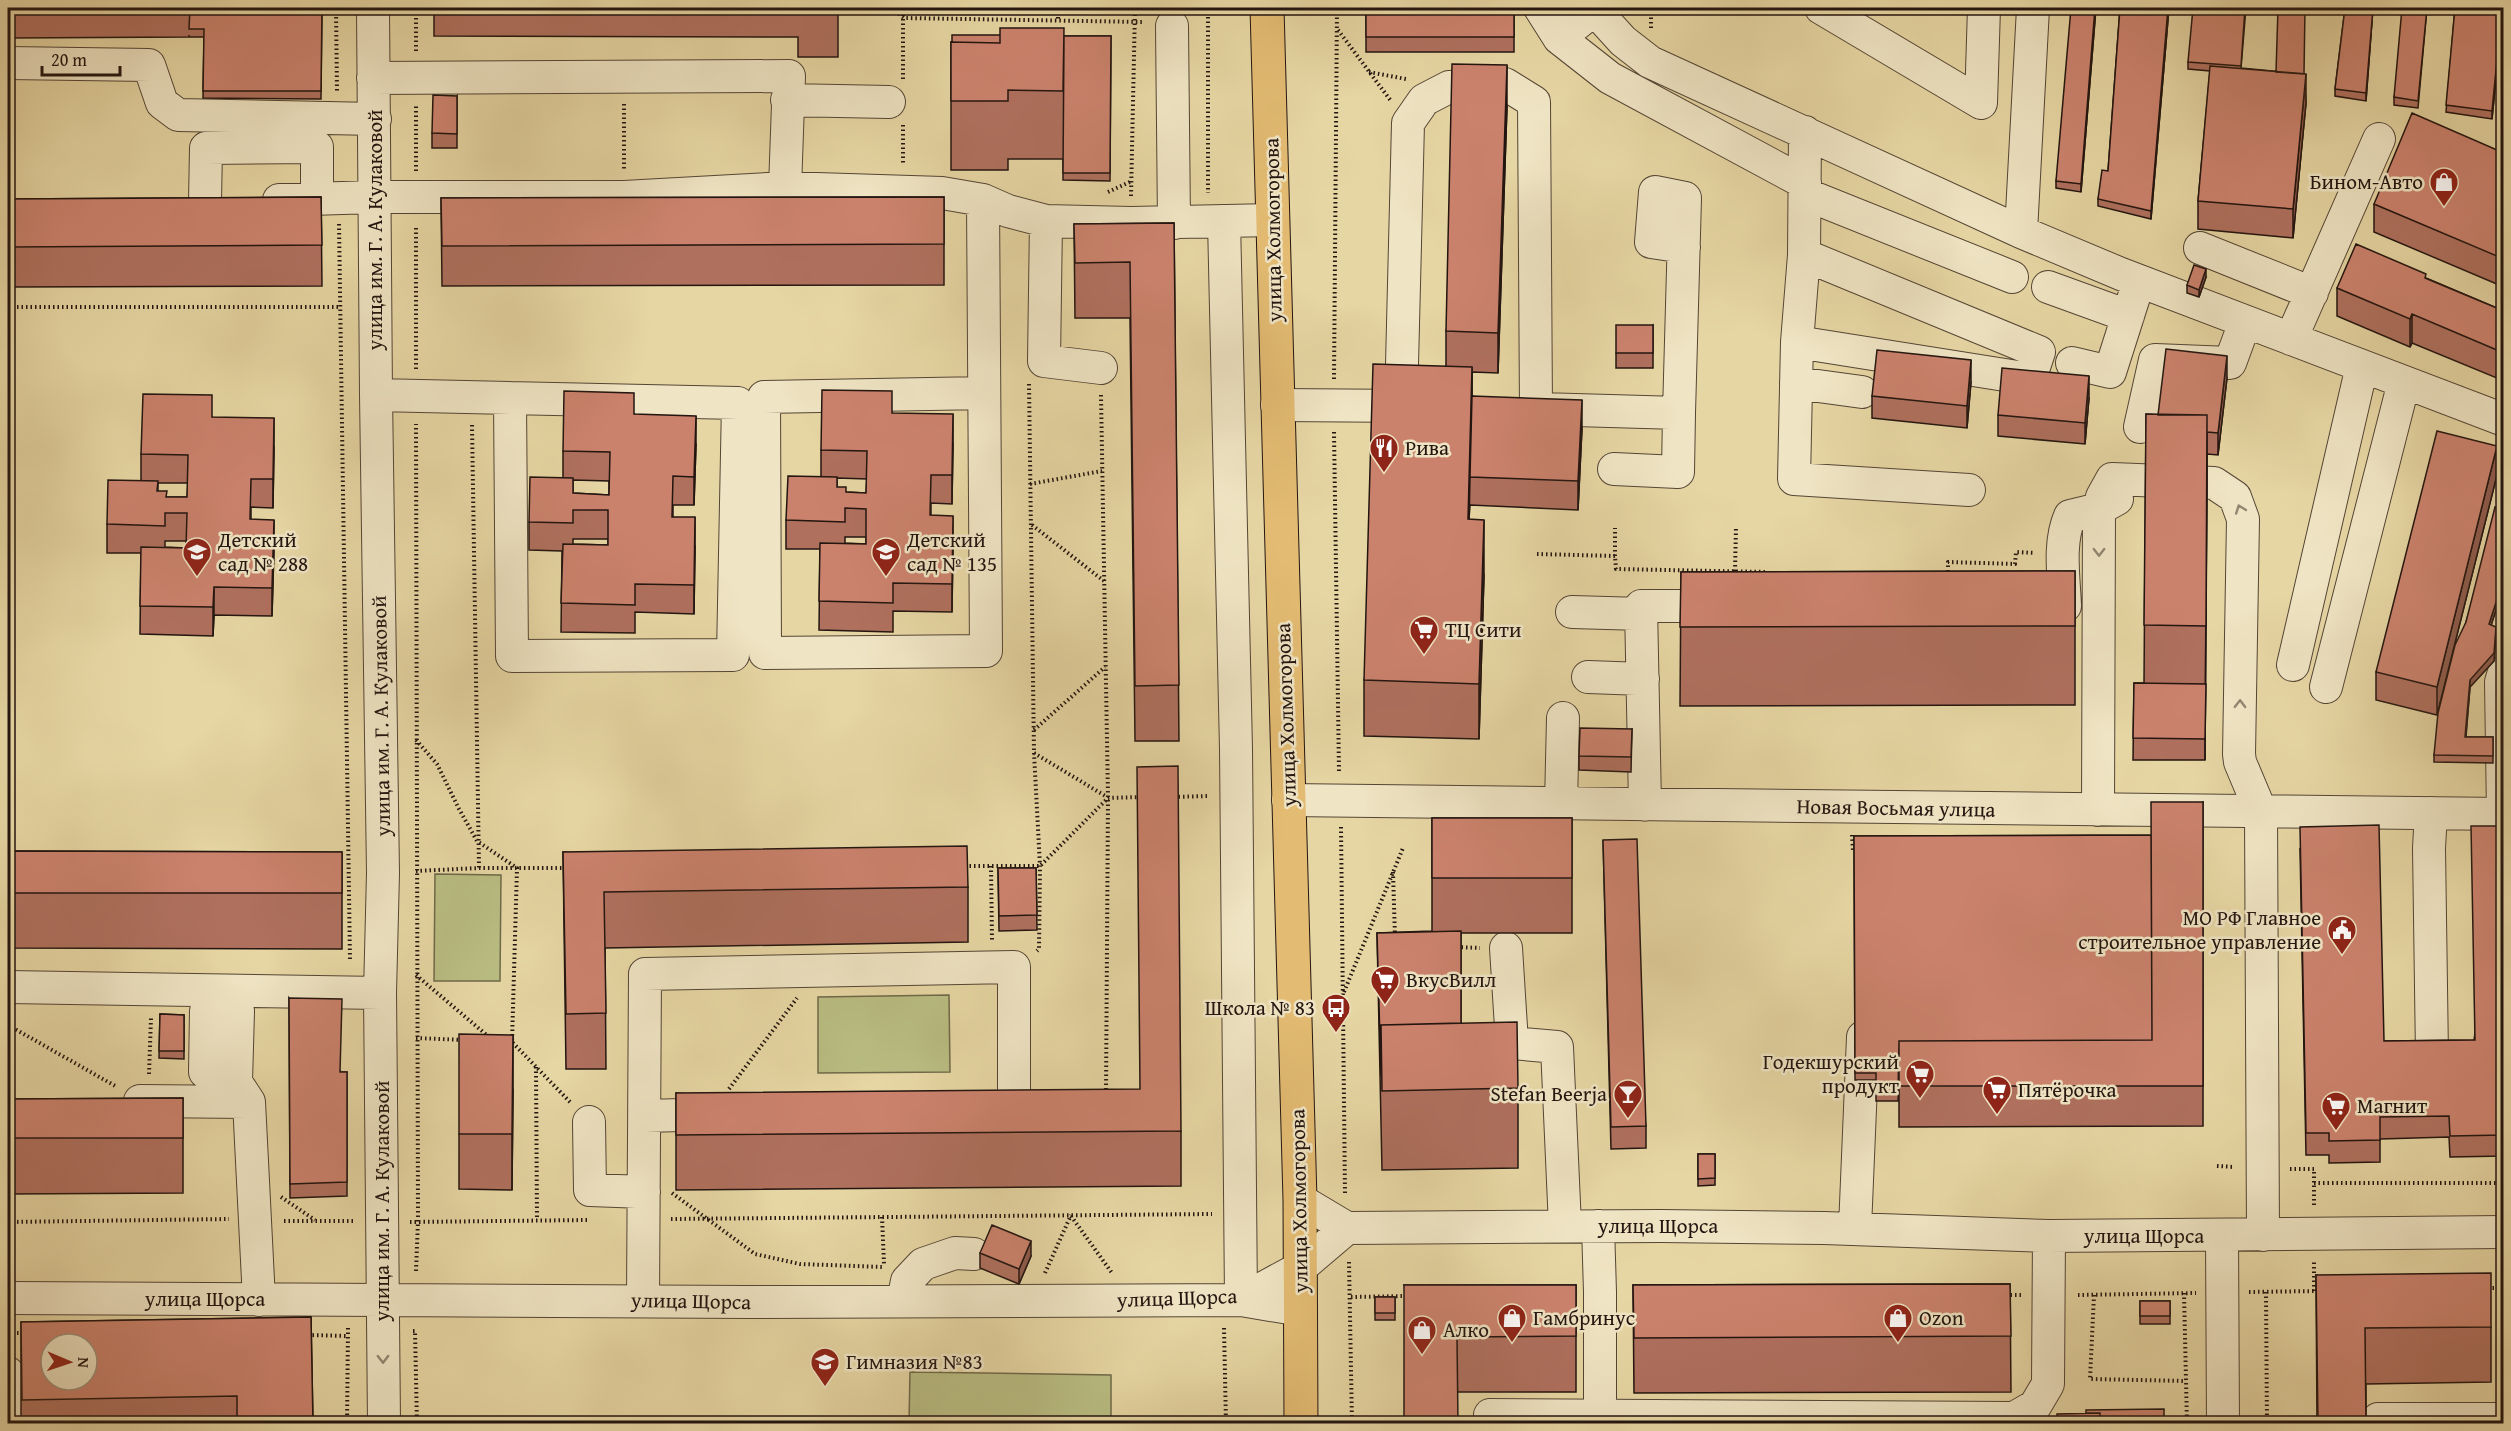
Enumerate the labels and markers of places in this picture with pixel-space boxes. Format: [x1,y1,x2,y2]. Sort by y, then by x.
place label: Бином-Авто [2310,166,2423,197]
shop icon: Бином-Авто [2428,166,2460,208]
restaurant icon: Рива [1368,432,1400,474]
place label: Рива [1405,432,1449,463]
place label: Детский сад № 288 [217,524,308,579]
place label: Детский сад № 135 [906,524,997,579]
school or university icon: Детский сад № 288 [181,536,213,578]
school or university icon: Детский сад № 135 [870,536,902,578]
supermarket icon: ТЦ Сити [1408,614,1440,656]
place label: ТЦ Сити [1445,614,1521,645]
place label: МО РФ Главное строительное управление [2078,902,2321,957]
public building icon: МО РФ Главное строительное управление [2326,914,2358,956]
supermarket icon: ВкусВилл [1369,964,1401,1006]
place label: ВкусВилл [1406,964,1497,995]
place label: Школа № 83 [1205,992,1315,1023]
bus stop icon: Школа № 83 [1320,992,1352,1034]
place label: Годекшурский продукт [1763,1046,1899,1101]
supermarket icon: Годекшурский продукт [1904,1058,1936,1100]
supermarket icon: Пятёрочка [1981,1074,2013,1116]
place label: Пятёрочка [2018,1074,2116,1105]
place label: Stefan Beerja [1491,1078,1607,1109]
bar icon: Stefan Beerja [1612,1078,1644,1120]
supermarket icon: Магнит [2320,1090,2352,1132]
place label: Магнит [2357,1090,2427,1121]
shop icon: Гамбринус [1496,1302,1528,1344]
place label: Гамбринус [1533,1302,1635,1333]
shop icon: Ozon [1882,1302,1914,1344]
place label: Ozon [1919,1302,1964,1333]
shop icon: Алко [1406,1314,1438,1356]
place label: Алко [1443,1314,1489,1345]
school or university icon: Гимназия №83 [809,1346,841,1388]
place label: Гимназия №83 [846,1346,983,1377]

